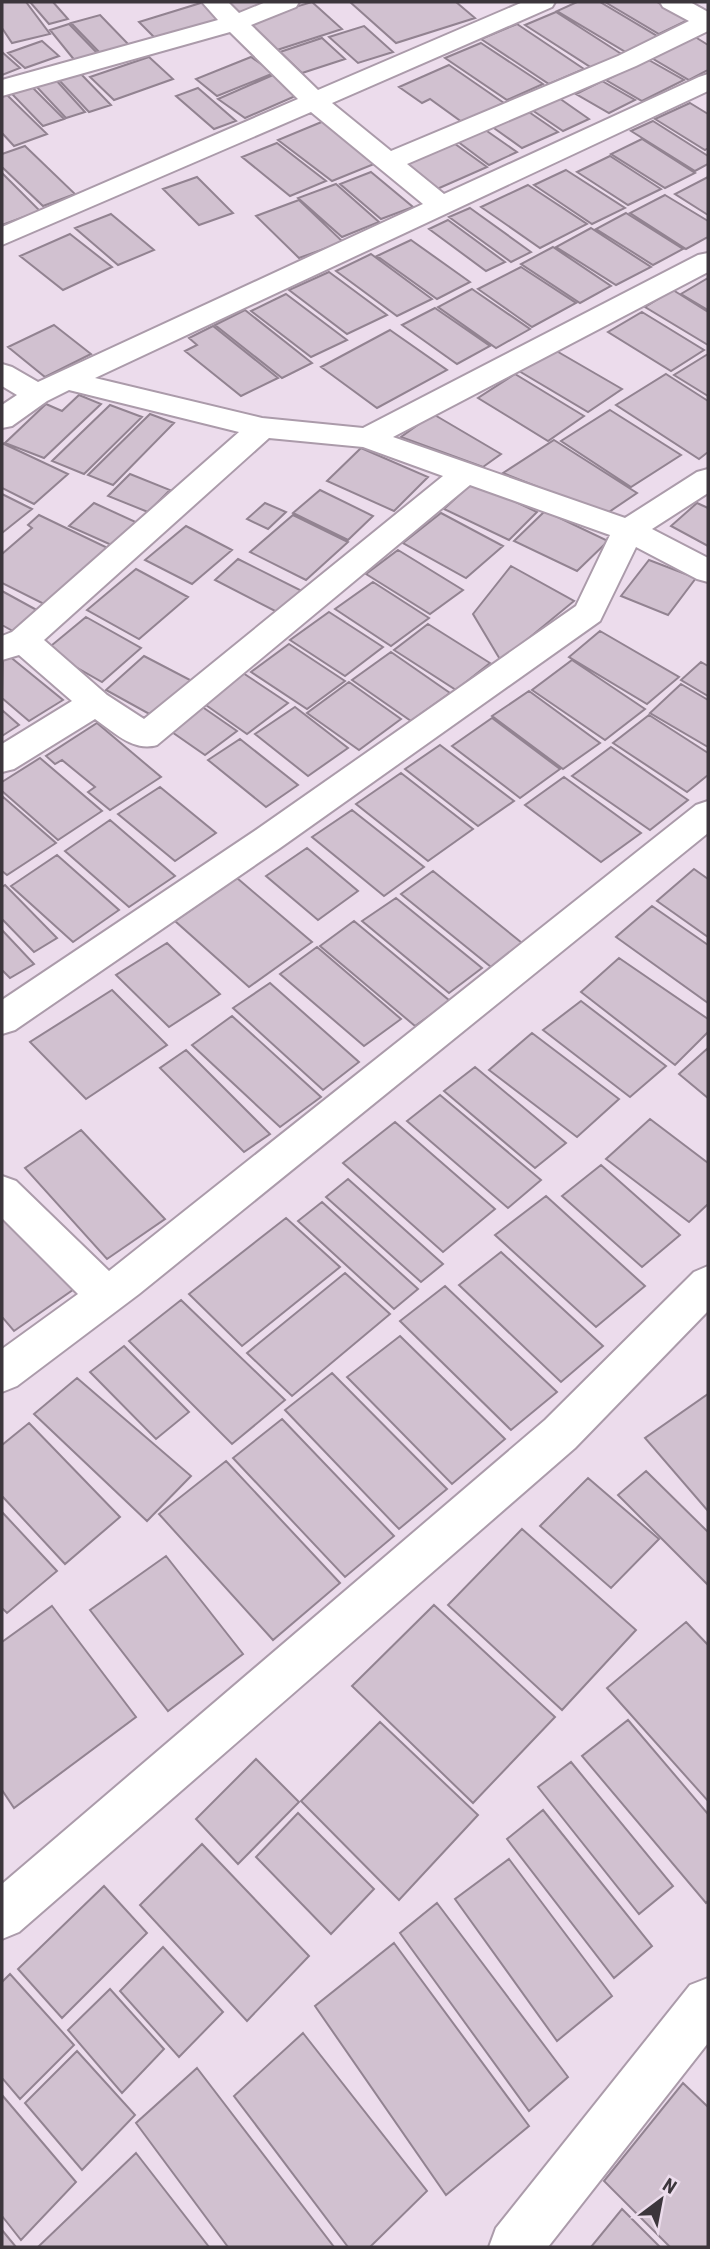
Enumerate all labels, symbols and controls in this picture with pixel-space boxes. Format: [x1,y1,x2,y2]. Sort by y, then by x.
north arrow [626,2165,696,2235]
text: N [659,2173,681,2199]

